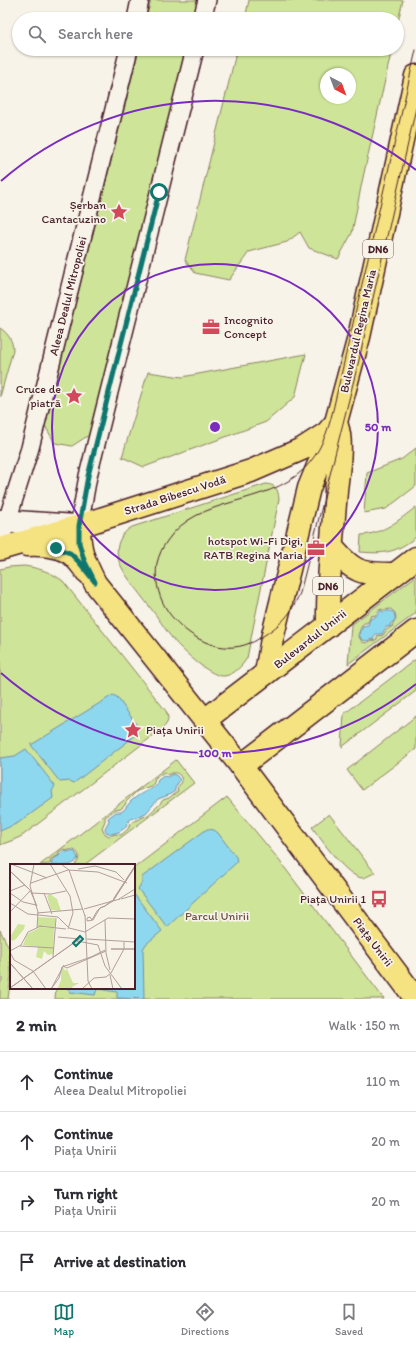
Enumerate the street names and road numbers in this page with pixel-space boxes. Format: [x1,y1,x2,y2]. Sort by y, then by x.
street label: Aleea Dealul Mitropoliei [46,235,90,357]
road number: DN6 [363,240,393,258]
street label: Bulevardul Regina Maria [337,267,379,394]
street label: Strada Bibescu Vodă [122,472,228,518]
road number: DN6 [313,577,343,595]
street label: Bulevardul Unirii [271,606,349,672]
street label: Piața Unirii [350,915,396,969]

